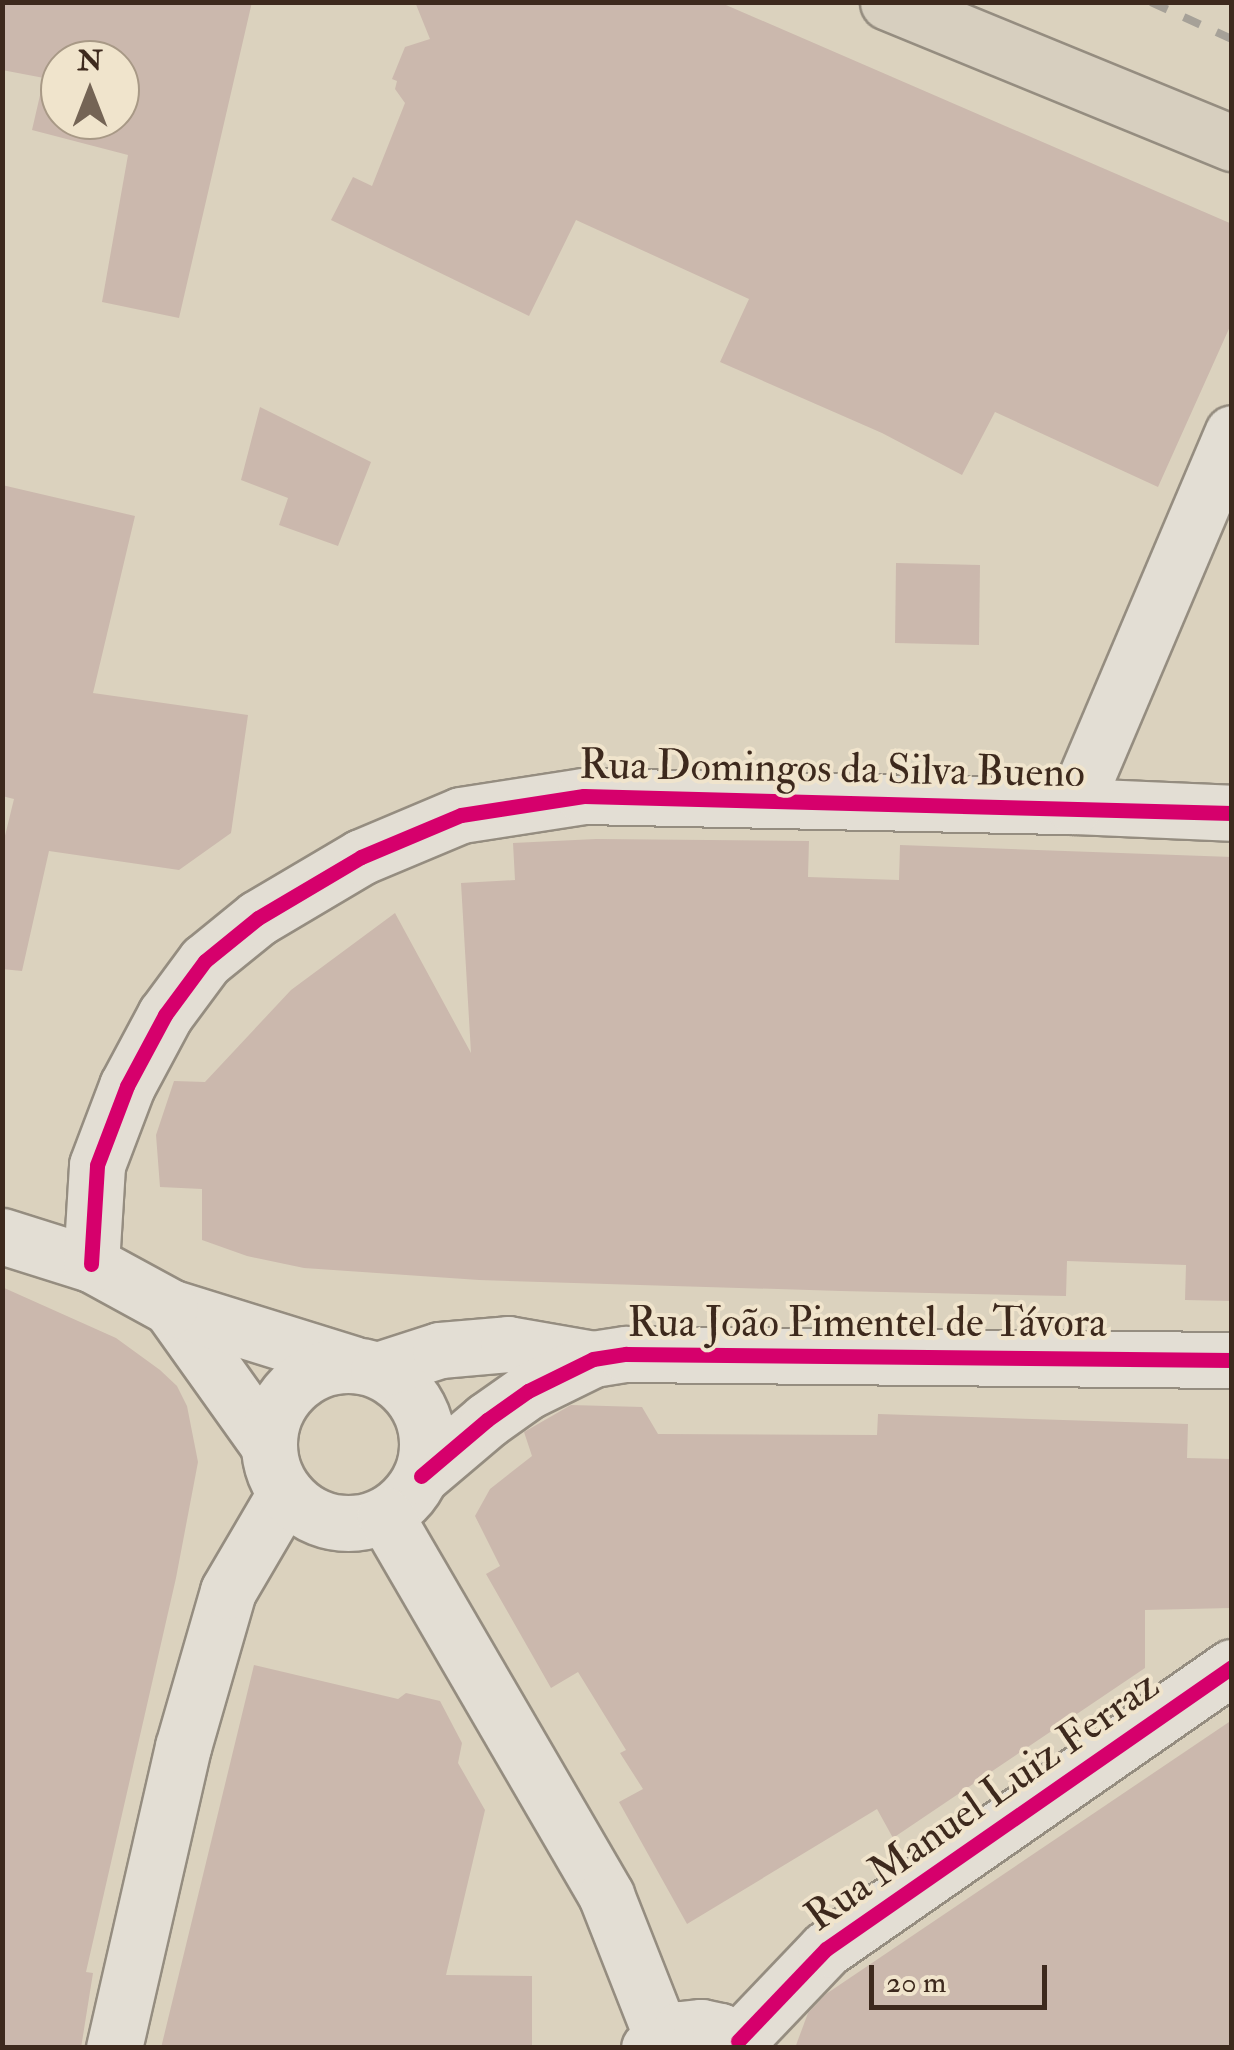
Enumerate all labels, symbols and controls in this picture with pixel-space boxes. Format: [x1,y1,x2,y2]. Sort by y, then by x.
north arrow [40,40,140,140]
text: N [77,44,103,79]
street label: Rua Domingos da Silva Bueno [579,739,1085,799]
street label: Rua João Pimentel de Távora [627,1298,1107,1348]
street label: Rua Manuel Luiz Ferraz [796,1660,1168,1942]
scale bar [874,1945,1052,2007]
text: 20 m [886,1964,946,2001]

